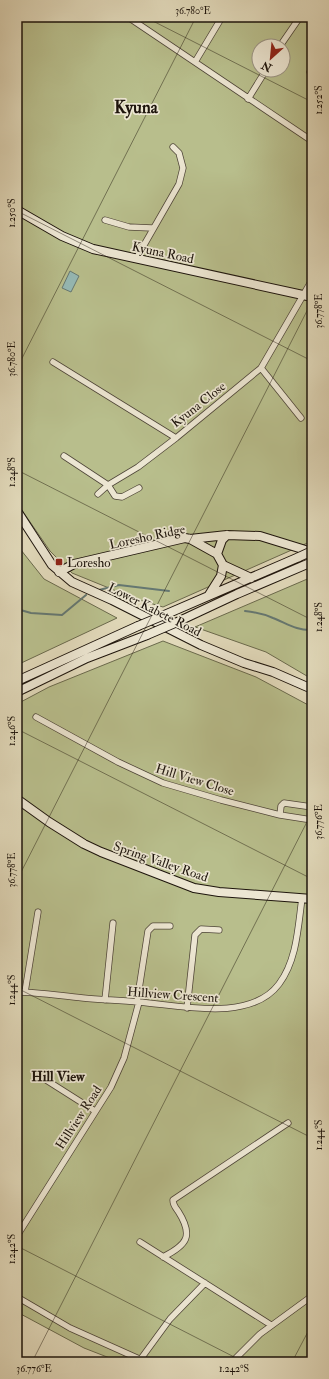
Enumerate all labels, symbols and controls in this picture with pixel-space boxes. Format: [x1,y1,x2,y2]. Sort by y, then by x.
text: 36.780°E [175,5,211,17]
north arrow [251,38,291,78]
text: N [258,58,275,75]
text: 1.252°S [313,85,325,115]
district label: Kyuna [114,97,159,119]
text: 1.250°S [6,198,18,228]
street label: Kyuna Road [130,239,196,268]
text: 36.778°E [313,293,325,329]
text: 36.780°E [6,341,18,377]
street label: Kyuna Close [168,378,230,432]
text: 1.248°S [6,457,18,487]
street label: Loresho Ridge [108,521,187,553]
place label: Loresho [67,555,110,571]
marker: Loresho [54,557,64,567]
street label: Lower Kabete Road [105,580,204,641]
text: 1.248°S [313,602,325,632]
text: 1.246°S [6,716,18,746]
street label: Hill View Close [154,760,236,800]
text: 36.776°E [313,804,325,840]
street label: Spring Valley Road [111,838,211,887]
text: 36.778°E [6,852,18,888]
text: 1.244°S [6,975,18,1005]
street label: Hillview Crescent [127,984,219,1006]
district label: Hill View [31,1068,86,1085]
street label: Hillview Road [52,1082,106,1153]
text: 1.244°S [313,1120,325,1150]
text: 1.242°S [6,1234,18,1264]
text: 36.776°E [16,1363,52,1375]
text: 1.242°S [219,1363,249,1375]

